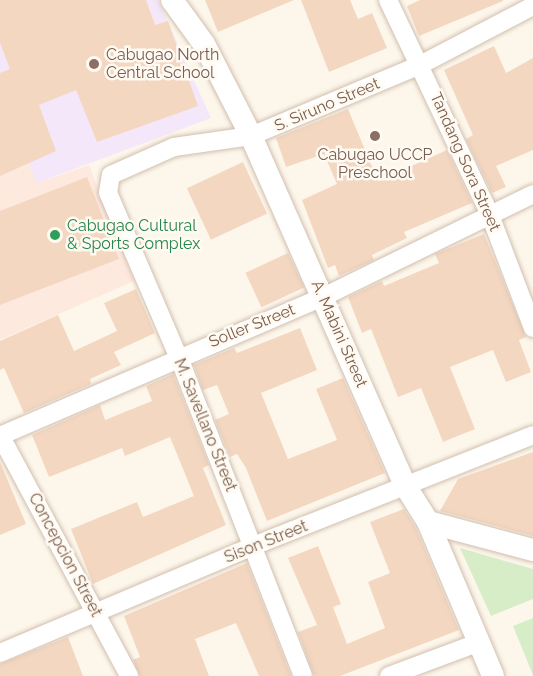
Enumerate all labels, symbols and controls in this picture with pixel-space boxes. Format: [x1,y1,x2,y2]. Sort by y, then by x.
place label: Cabugao North Central School [106,45,219,83]
marker: Cabugao North Central School [87,57,101,71]
street label: S. Siruno Street [272,74,382,136]
street label: Tandang Sora Street [426,90,504,234]
marker: Cabugao UCCP Preschool [368,129,382,143]
place label: Cabugao UCCP Preschool [317,145,433,183]
place label: Cabugao Cultural & Sports Complex [67,216,200,254]
marker: Cabugao Cultural & Sports Complex [48,228,62,242]
street label: A. Mabini Street [307,277,371,391]
street label: Soller Street [206,300,298,352]
street label: M. Savellano Street [170,356,240,494]
street label: Concepcion Street [24,490,106,620]
street label: Sison Street [222,517,310,567]

